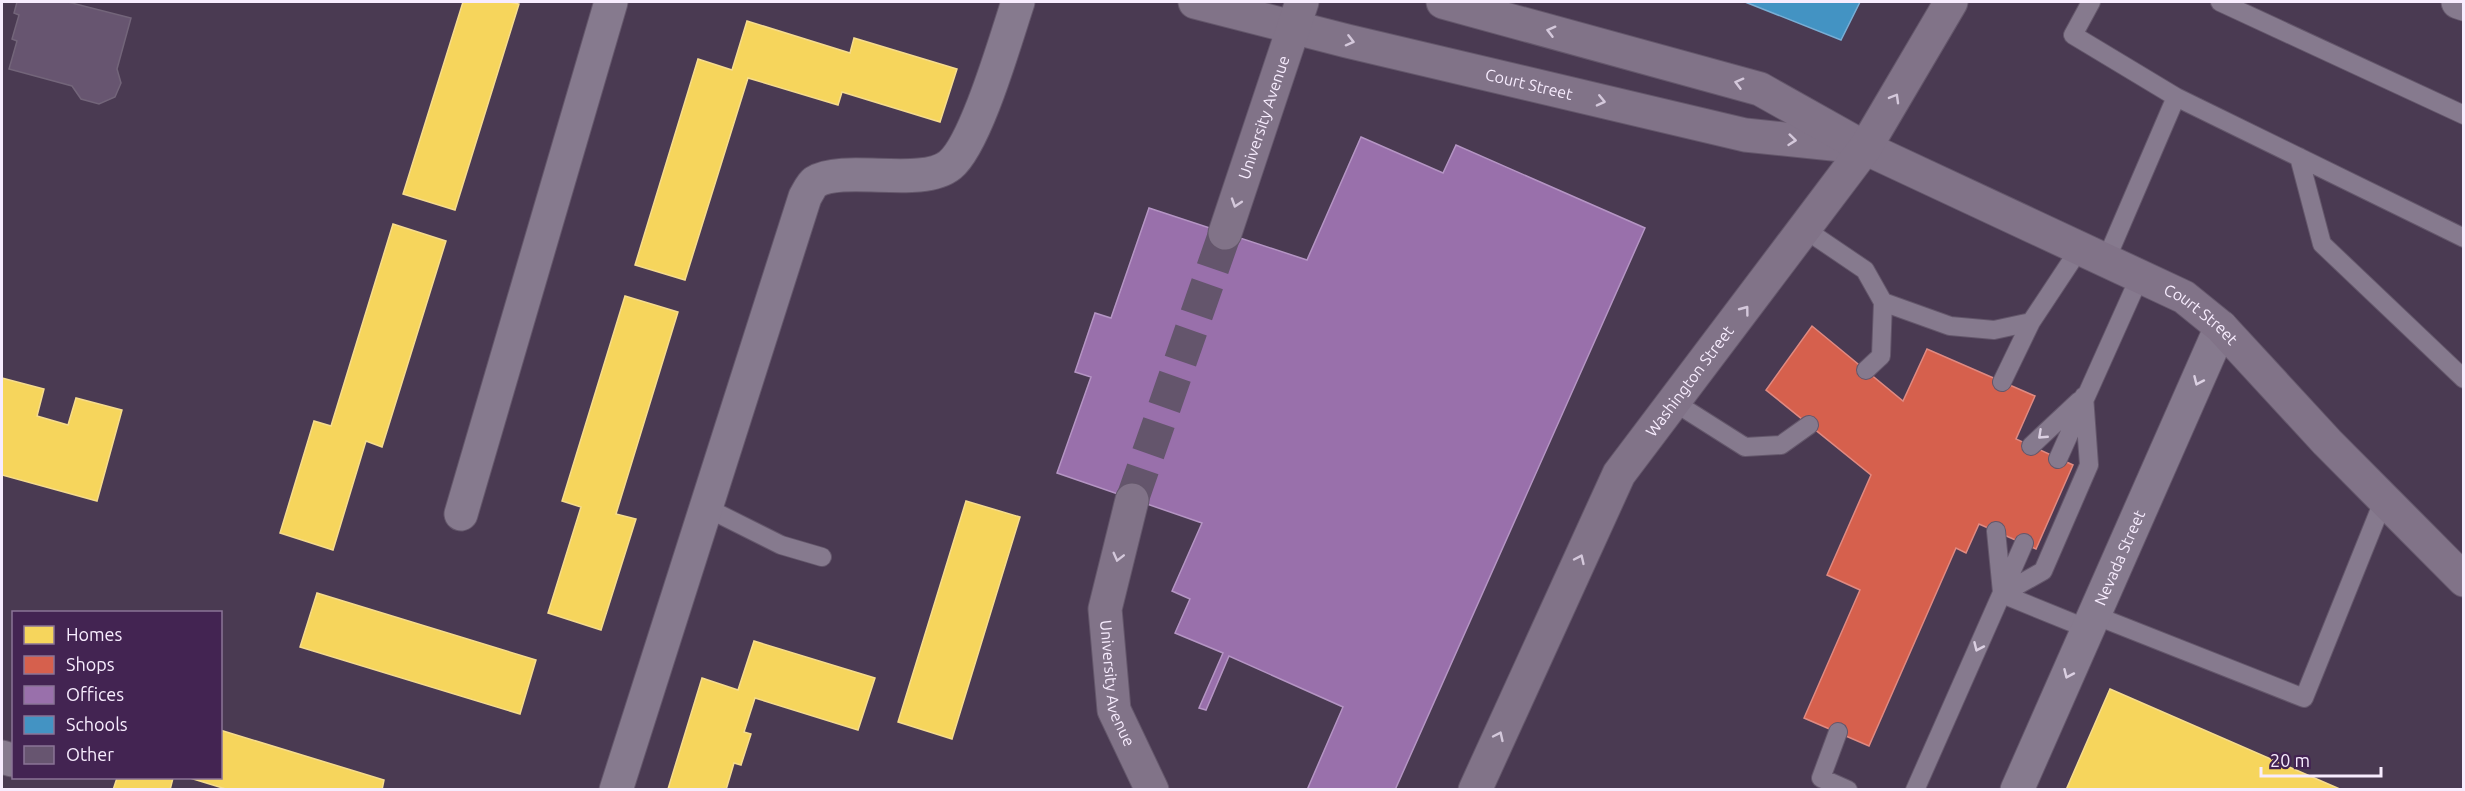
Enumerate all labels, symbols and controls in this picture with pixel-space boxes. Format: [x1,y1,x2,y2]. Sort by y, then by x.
one-way arrow [1546,26,1557,38]
one-way arrow [1345,34,1355,47]
street label: University Avenue [1235,53,1293,181]
street label: Court Street [1484,65,1575,103]
one-way arrow [1734,78,1745,90]
one-way arrow [1888,93,1899,104]
one-way arrow [1596,94,1606,107]
one-way arrow [1787,133,1796,146]
one-way arrow [1230,197,1243,208]
street label: Court Street [2161,280,2242,349]
one-way arrow [1737,306,1748,317]
street label: Washington Street [1642,321,1737,440]
one-way arrow [2193,374,2205,385]
one-way arrow [2038,428,2049,439]
street label: Nevada Street [2091,506,2149,608]
one-way arrow [1112,552,1125,562]
one-way arrow [1573,554,1585,565]
legend [12,611,222,779]
street label: University Avenue [1097,619,1139,749]
text: Homes [66,624,123,644]
one-way arrow [1973,641,1985,652]
text: Shops [66,654,115,674]
one-way arrow [2063,668,2075,679]
text: Offices [66,684,124,704]
text: Schools [66,714,128,734]
one-way arrow [1492,732,1504,743]
scale bar [2261,740,2381,778]
text: Other [66,744,114,764]
text: 20 m [2270,750,2310,770]

